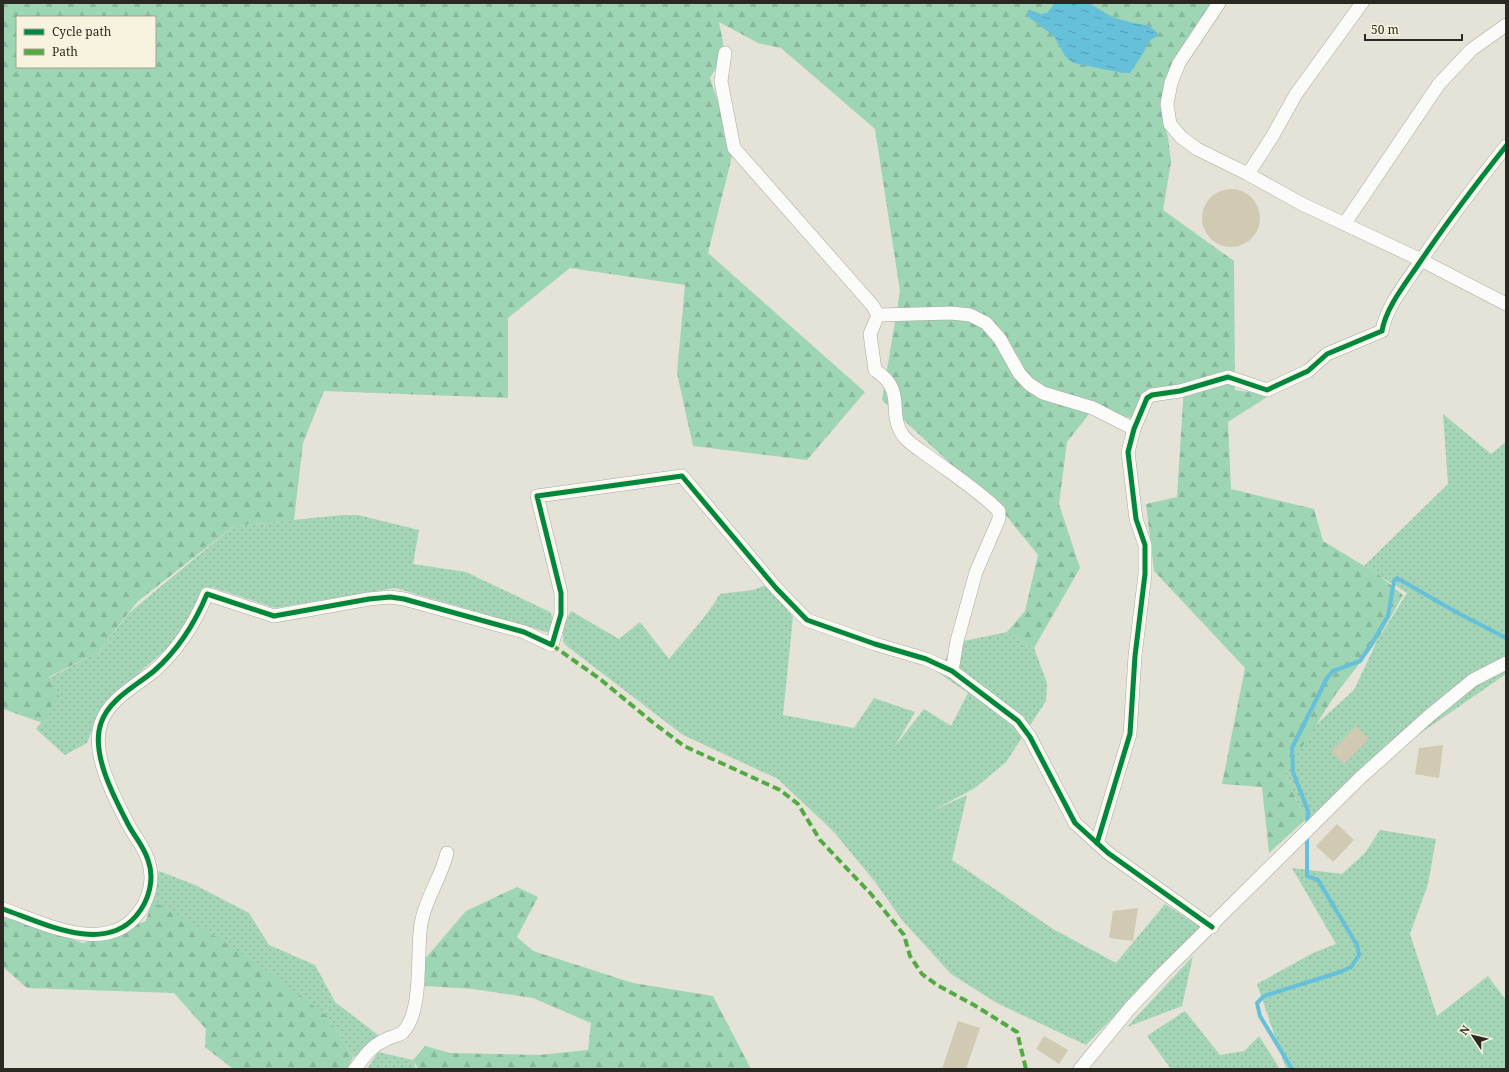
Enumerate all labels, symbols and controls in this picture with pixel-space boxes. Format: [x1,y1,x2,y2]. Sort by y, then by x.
legend [16,16,156,68]
scale bar [1365,16,1462,42]
text: 50 m [1371,21,1399,38]
text: Cycle path [52,23,112,40]
text: Path [52,43,78,60]
north arrow [1453,1016,1493,1056]
text: N [1456,1022,1473,1038]

